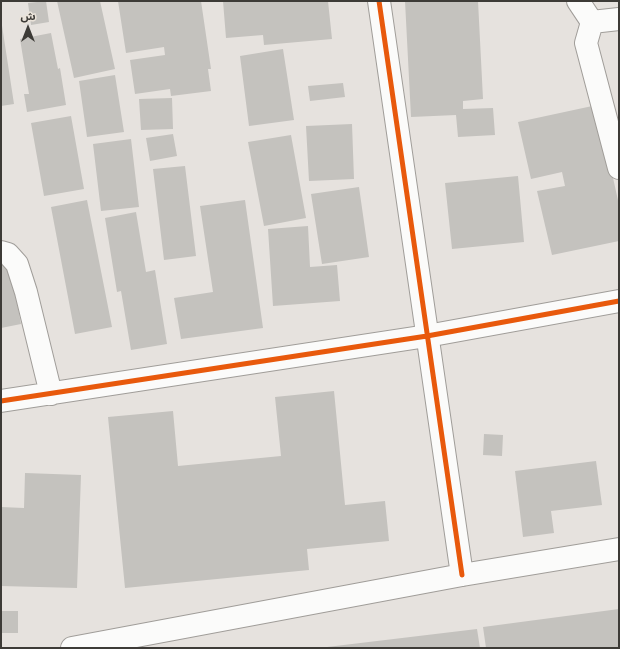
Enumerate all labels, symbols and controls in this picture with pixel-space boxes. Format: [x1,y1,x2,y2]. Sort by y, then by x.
north arrow [8,8,48,48]
text: ش [20,8,36,23]

